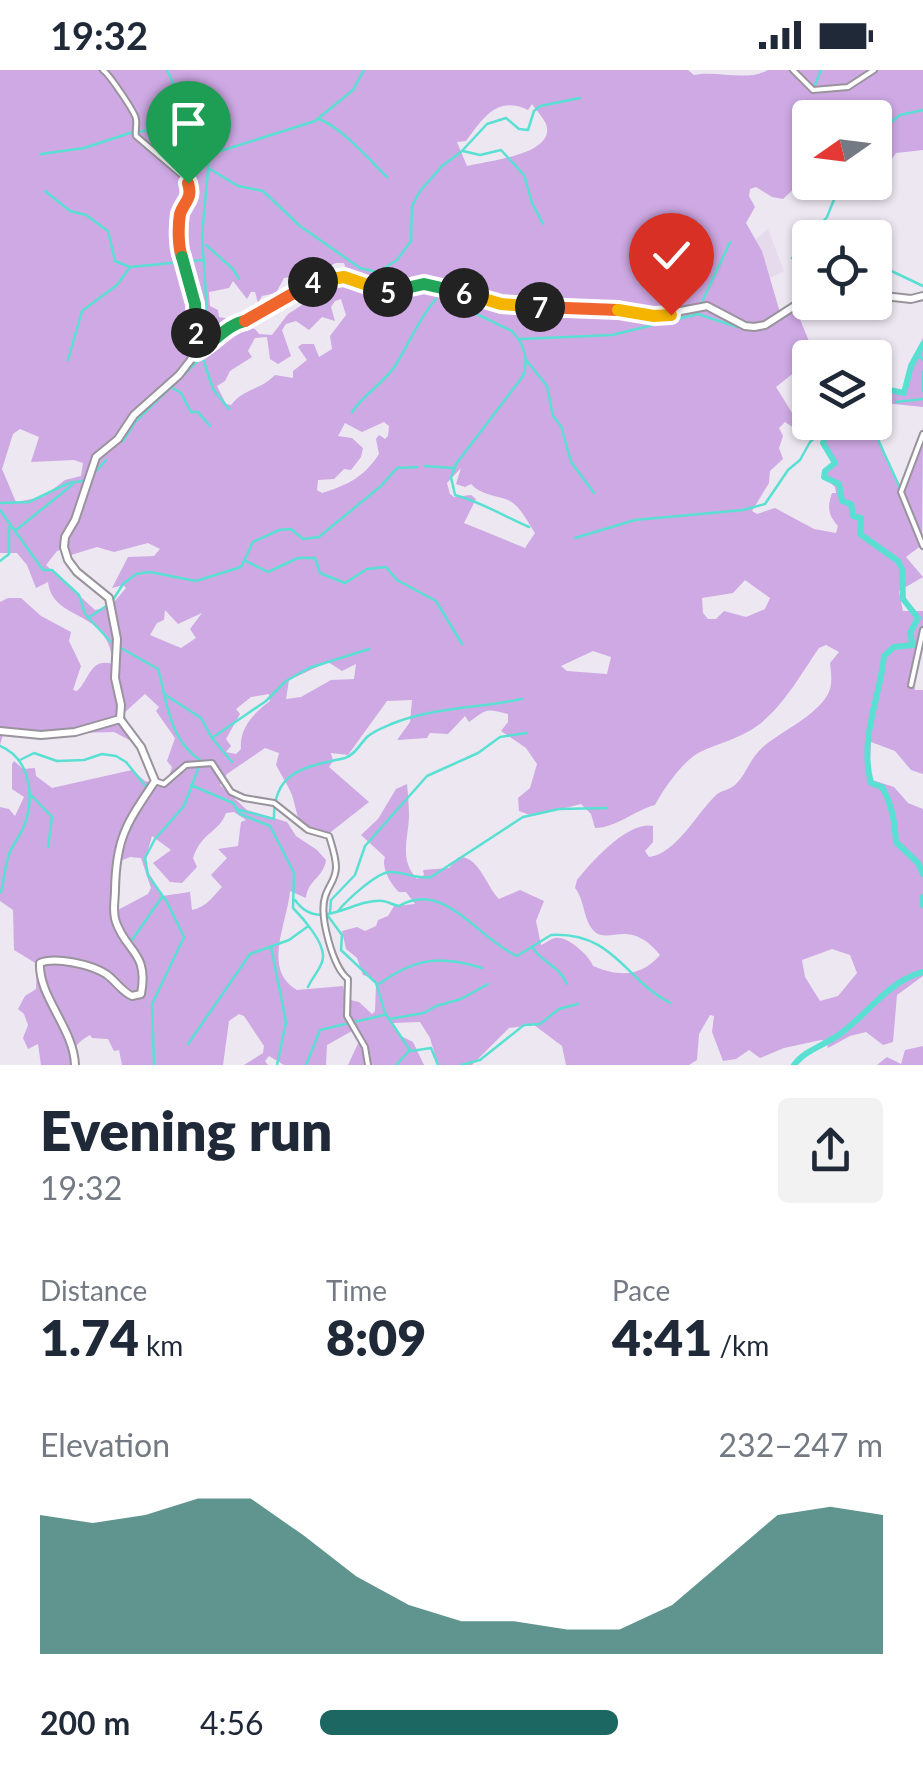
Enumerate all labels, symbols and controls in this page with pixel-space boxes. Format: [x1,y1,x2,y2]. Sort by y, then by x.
text: 19:32 [50,12,148,58]
pin [146,81,231,184]
icon: arrive [161,96,216,151]
north arrow [792,100,892,200]
map controls [792,100,892,440]
pin [629,213,714,316]
button: locate [792,220,892,320]
icon: check [644,228,699,283]
pin: 4 [288,257,338,307]
text: 4 [305,265,321,299]
pin: 5 [363,267,413,317]
pin: 6 [439,268,489,318]
text: 5 [380,275,396,309]
text: 6 [456,276,472,310]
pin: 7 [515,282,565,332]
text: 7 [532,290,548,324]
pin: 2 [171,308,221,358]
text: 2 [188,316,204,350]
button: layers [792,340,892,440]
text: Evening run [40,1097,332,1163]
button: share [778,1098,883,1203]
text: 19:32 [40,1168,122,1207]
text: Distance [40,1273,147,1307]
text: Time [326,1273,387,1307]
text: Pace [612,1273,670,1307]
text: 1.74 [40,1307,139,1367]
text: 8:09 [326,1307,426,1367]
text: 4:41 [612,1307,712,1367]
text: km [139,1328,183,1362]
text: /km [712,1328,769,1362]
text: Elevation [40,1425,170,1464]
text: 232–247 m [719,1425,883,1464]
text: 200 m [40,1703,130,1742]
text: 4:56 [200,1703,264,1742]

